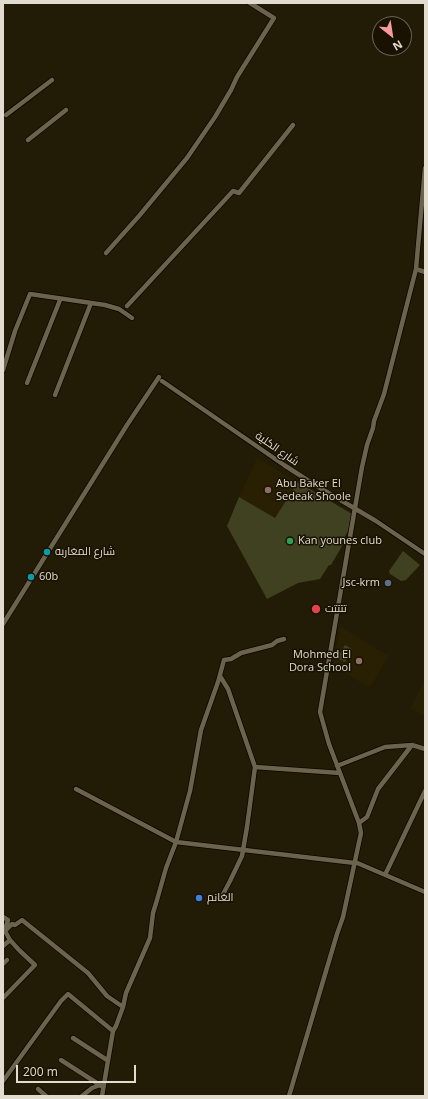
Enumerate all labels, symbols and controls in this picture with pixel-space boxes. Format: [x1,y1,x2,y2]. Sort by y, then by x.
north arrow [372,16,412,56]
text: N [390,37,405,55]
street label: شارع الكلية [253,429,301,469]
place label: Abu Baker El Sedeak Shoole [276,477,351,503]
marker: Abu Baker El Sedeak Shoole [263,485,273,495]
place label: Kan younes club [298,534,382,548]
marker: Kan younes club [285,536,295,546]
place label: شارع المغاربه [55,545,115,559]
marker: شارع المغاربه [42,547,52,557]
place label: 60b [39,570,58,584]
marker: 60b [26,572,36,582]
place label: Jsc-krm [343,576,380,590]
marker: Jsc-krm [383,578,393,588]
place label: تتتتت [325,602,347,616]
marker: تتتتت [310,603,322,615]
place label: Mohmed El Dora School [289,648,351,674]
marker: Mohmed El Dora School [354,656,364,666]
place label: الغانم [207,891,233,905]
marker: الغانم [194,893,204,903]
scale bar [18,1057,138,1083]
text: 200 m [23,1063,58,1080]

